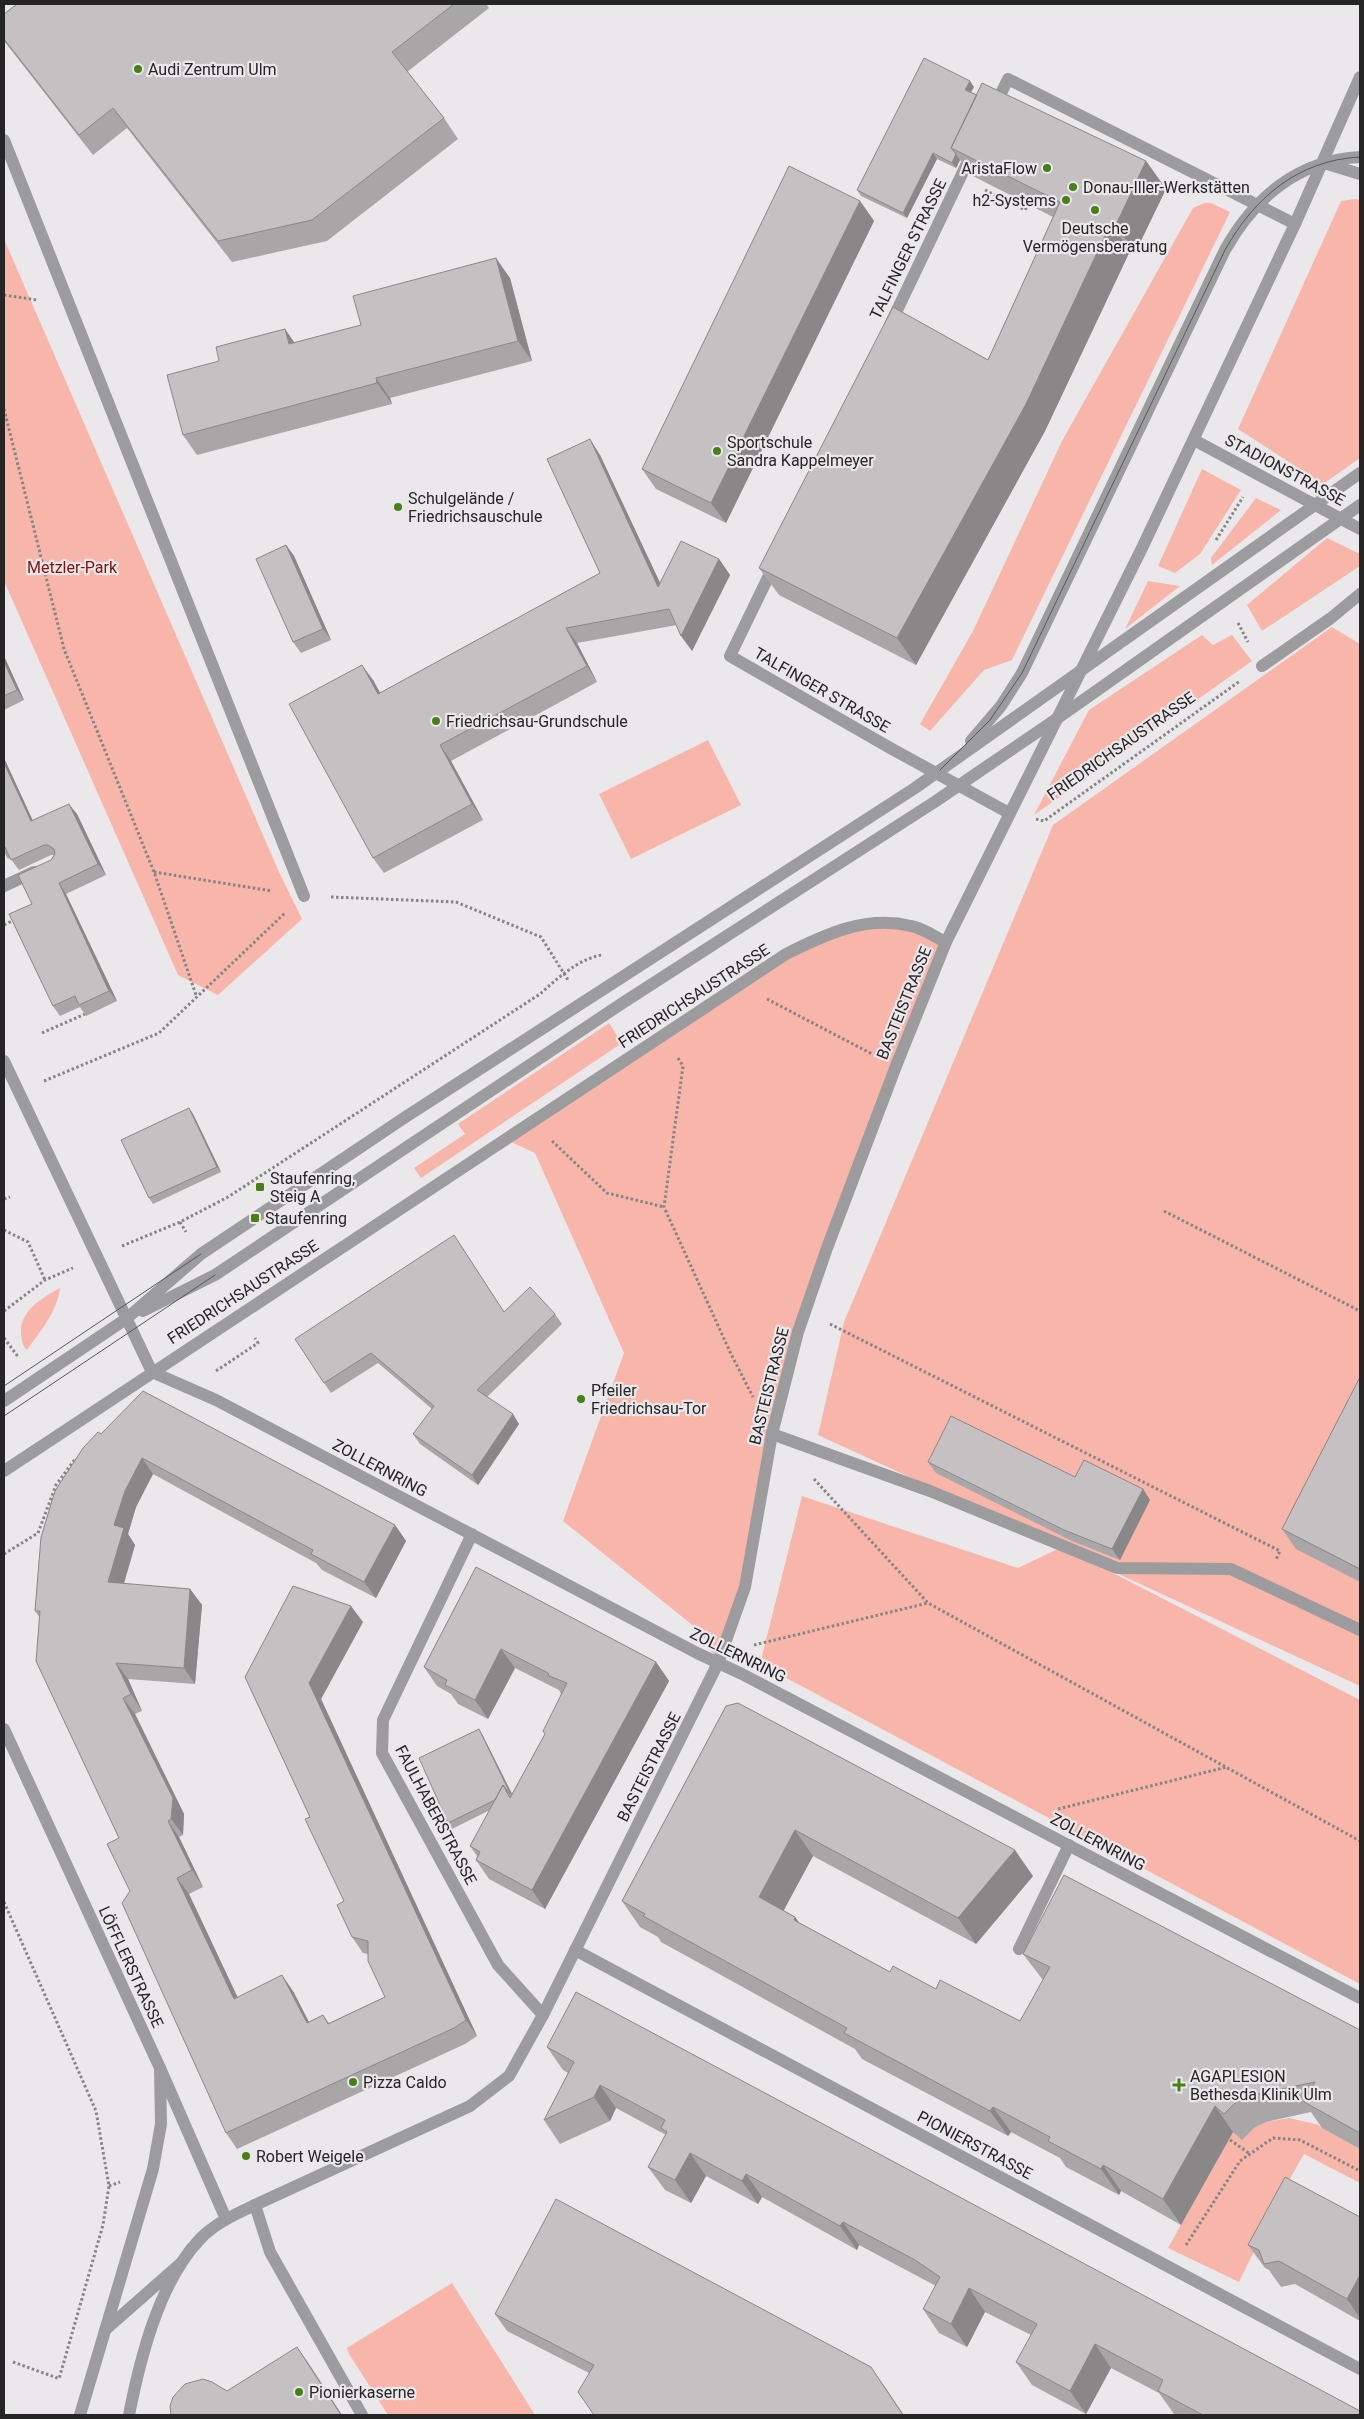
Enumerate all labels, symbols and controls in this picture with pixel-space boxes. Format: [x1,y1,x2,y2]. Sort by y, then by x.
place label: Audi Zentrum Ulm [148,60,277,79]
marker: Audi Zentrum Ulm [132,63,144,75]
place label: AristaFlow [961,159,1037,178]
marker: AristaFlow [1041,162,1053,174]
street label: TALFINGER STRASSE [866,176,950,322]
place label: Donau-Iller-Werkstätten [1083,178,1250,197]
marker: Donau-Iller-Werkstätten [1067,181,1079,193]
place label: h2-Systems [972,191,1056,210]
marker: h2-Systems [1060,194,1072,206]
marker: Deutsche Vermögensberatung [1089,204,1101,216]
place label: Deutsche Vermögensberatung [1023,219,1167,256]
street label: STADIONSTRASSE [1222,430,1348,510]
place label: Sportschule Sandra Kappelmeyer [727,433,874,470]
marker: Sportschule Sandra Kappelmeyer [711,445,723,457]
place label: Schulgelände / Friedrichsauschule [408,489,542,526]
marker: Schulgelände / Friedrichsauschule [392,501,404,513]
park label: Metzler-Park [27,558,118,577]
street label: TALFINGER STRASSE [751,643,893,737]
street label: FRIEDRICHSAUSTRASSE [1043,688,1199,804]
place label: Friedrichsau-Grundschule [446,712,628,731]
marker: Friedrichsau-Grundschule [430,715,442,727]
street label: FRIEDRICHSAUSTRASSE [615,940,773,1052]
street label: BASTEISTRASSE [873,944,935,1062]
place label: Staufenring, Steig A [270,1169,355,1206]
marker: Staufenring, Steig A [254,1181,266,1193]
place label: Staufenring [265,1209,347,1228]
marker: Staufenring [249,1212,261,1224]
street label: FRIEDRICHSAUSTRASSE [164,1236,322,1348]
street label: BASTEISTRASSE [745,1325,793,1447]
place label: Pfeiler Friedrichsau-Tor [591,1381,707,1418]
marker: Pfeiler Friedrichsau-Tor [575,1393,587,1405]
street label: ZOLLERNRING [329,1435,431,1501]
street label: ZOLLERNRING [687,1624,789,1686]
street label: BASTEISTRASSE [613,1709,685,1825]
street label: FAULHABERSTRASSE [391,1742,481,1888]
street label: ZOLLERNRING [1047,1809,1149,1875]
street label: LÖFFLERSTRASSE [95,1903,167,2031]
place label: AGAPLESION Bethesda Klinik Ulm [1190,2067,1332,2104]
place label: Pizza Caldo [363,2073,447,2092]
marker: Pizza Caldo [347,2076,359,2088]
marker: AGAPLESION Bethesda Klinik Ulm [1172,2078,1186,2092]
street label: PIONIERSTRASSE [914,2107,1036,2183]
place label: Robert Weigele [256,2147,364,2166]
marker: Robert Weigele [240,2150,252,2162]
place label: Pionierkaserne [309,2383,415,2402]
marker: Pionierkaserne [293,2386,305,2398]

